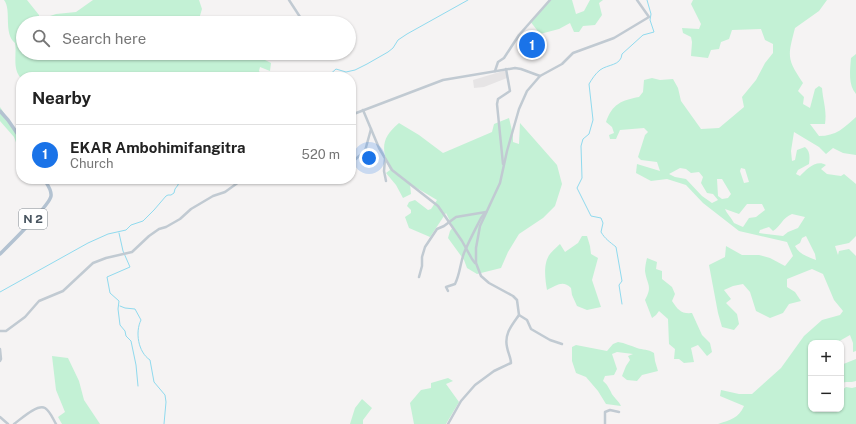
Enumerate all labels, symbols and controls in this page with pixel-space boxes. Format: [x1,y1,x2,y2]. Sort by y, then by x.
search box [16,16,356,60]
icon: search [30,27,52,49]
text: Search here [62,30,146,47]
pin: 1 [519,30,545,60]
text: Nearby [32,88,91,108]
text: EKAR Ambohimifangitra [70,139,245,156]
text: 1 [42,147,48,162]
text: 520 m [302,147,340,162]
your location [359,148,379,168]
text: Church [70,156,114,171]
road number: N 2 [19,209,47,229]
map controls [808,340,844,412]
button: + [808,340,844,376]
button: − [808,376,844,412]

